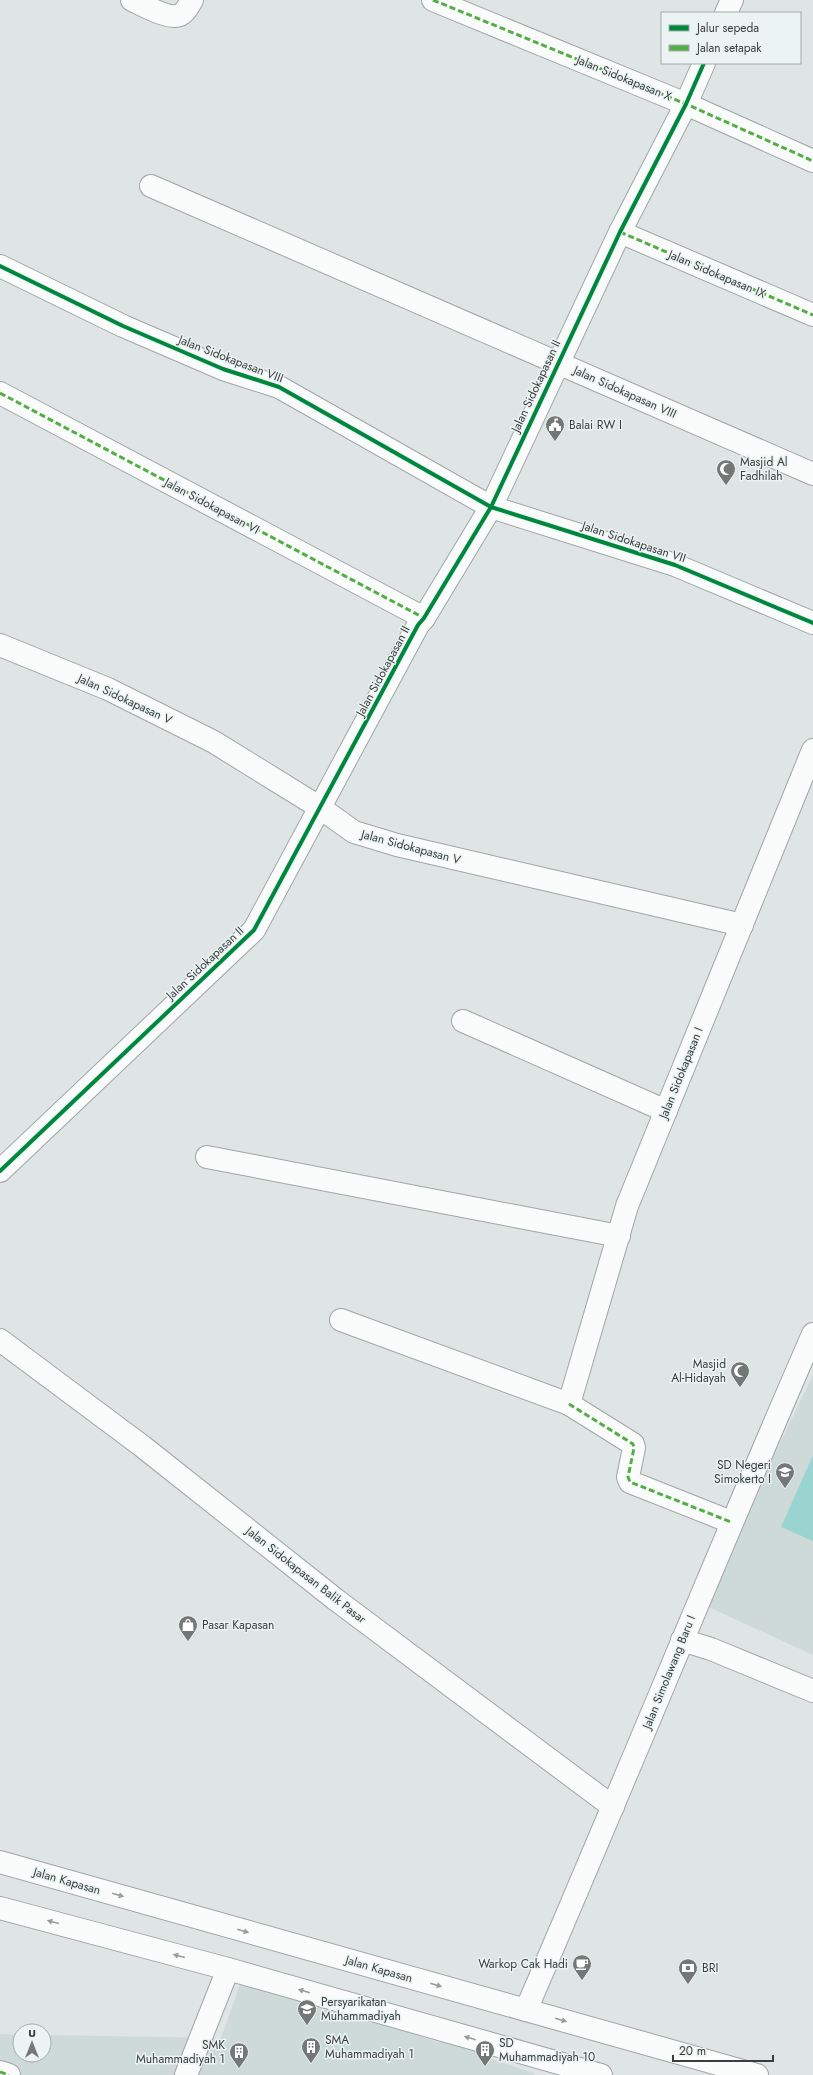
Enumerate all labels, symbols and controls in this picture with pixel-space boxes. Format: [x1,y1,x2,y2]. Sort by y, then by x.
legend [661,12,801,64]
text: Jalur sepeda [695,19,759,37]
text: Jalan setapak [695,39,762,57]
street label: Jalan Sidokapasan X [572,50,675,105]
street label: Jalan Sidokapasan IX [664,245,769,303]
street label: Jalan Sidokapasan VIII [174,330,286,387]
street label: Jalan Sidokapasan II [506,337,565,437]
street label: Jalan Sidokapasan VIII [569,360,679,423]
public building icon: Balai RW I [544,414,566,442]
place label: Balai RW I [569,416,622,434]
place label: Masjid Al Fadhilah [740,453,788,485]
mosque icon: Masjid Al Fadhilah [715,458,737,486]
street label: Jalan Sidokapasan VI [160,472,263,539]
street label: Jalan Sidokapasan VII [578,516,688,567]
street label: Jalan Sidokapasan II [351,623,414,721]
street label: Jalan Sidokapasan V [73,668,175,729]
street label: Jalan Sidokapasan V [357,825,463,869]
street label: Jalan Sidokapasan II [161,922,248,1005]
street label: Jalan Sidokapasan I [654,1025,708,1123]
place label: Masjid Al-Hidayah [671,1355,726,1387]
mosque icon: Masjid Al-Hidayah [729,1360,751,1388]
place label: SD Negeri Simokerto I [714,1456,771,1488]
school or university icon: SD Negeri Simokerto I [774,1461,796,1489]
street label: Jalan Sidokapasan Balik Pasar [240,1521,371,1628]
street label: Jalan Simolawang Baru I [637,1612,700,1733]
shop icon: Pasar Kapasan [177,1614,199,1642]
place label: Pasar Kapasan [202,1616,274,1634]
street label: Jalan Kapasan [29,1862,103,1899]
one-way arrow [113,1892,125,1898]
one-way arrow [47,1919,59,1925]
one-way arrow [237,1928,250,1934]
street label: Jalan Kapasan [341,1950,415,1987]
one-way arrow [173,1953,185,1959]
cafe icon: Warkop Cak Hadi [571,1953,593,1981]
place label: Warkop Cak Hadi [478,1955,568,1973]
bank icon: BRI [677,1957,699,1985]
place label: BRI [702,1959,718,1977]
one-way arrow [430,1982,442,1988]
one-way arrow [298,1988,310,1994]
place label: Persyarikatan Muhammadiyah [321,1993,401,2025]
school or university icon: Persyarikatan Muhammadiyah [296,1998,318,2026]
one-way arrow [555,2017,567,2023]
north arrow [12,2023,52,2063]
text: U [28,2025,36,2041]
place label: SMA Muhammadiyah 1 [325,2031,414,2063]
one-way arrow [463,2034,476,2040]
place label: SD Muhammadiyah 10 [499,2034,595,2066]
place label: SMK Muhammadiyah 1 [136,2036,225,2068]
building icon: SMA Muhammadiyah 1 [300,2036,322,2064]
scale bar [673,2037,773,2063]
building icon: SD Muhammadiyah 10 [474,2039,496,2067]
building icon: SMK Muhammadiyah 1 [228,2041,250,2069]
text: 20 m [679,2042,706,2060]

